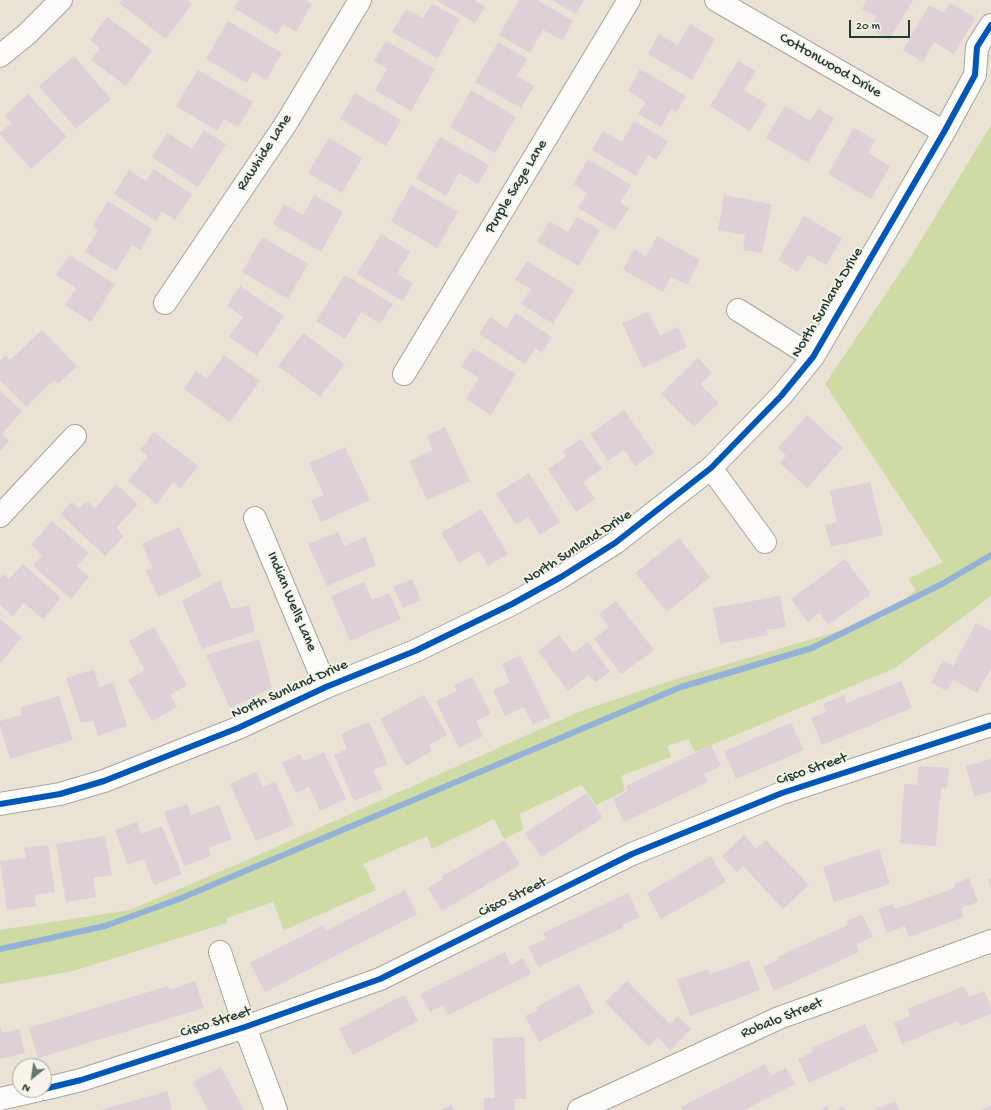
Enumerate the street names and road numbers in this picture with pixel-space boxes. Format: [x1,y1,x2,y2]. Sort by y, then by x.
street label: Cottonwood Drive [776,29,884,103]
street label: Rawhide Lane [234,111,296,195]
street label: Purple Sage Lane [482,137,552,237]
street label: North Sunland Drive [788,245,868,361]
street label: North Sunland Drive [520,506,636,590]
street label: Indian Wells Lane [262,549,320,655]
street label: North Sunland Drive [229,656,351,724]
street label: Cisco Street [774,750,850,790]
street label: Cisco Street [476,874,550,922]
street label: Robalo Street [739,994,825,1044]
street label: Cisco Street [178,1003,254,1043]

